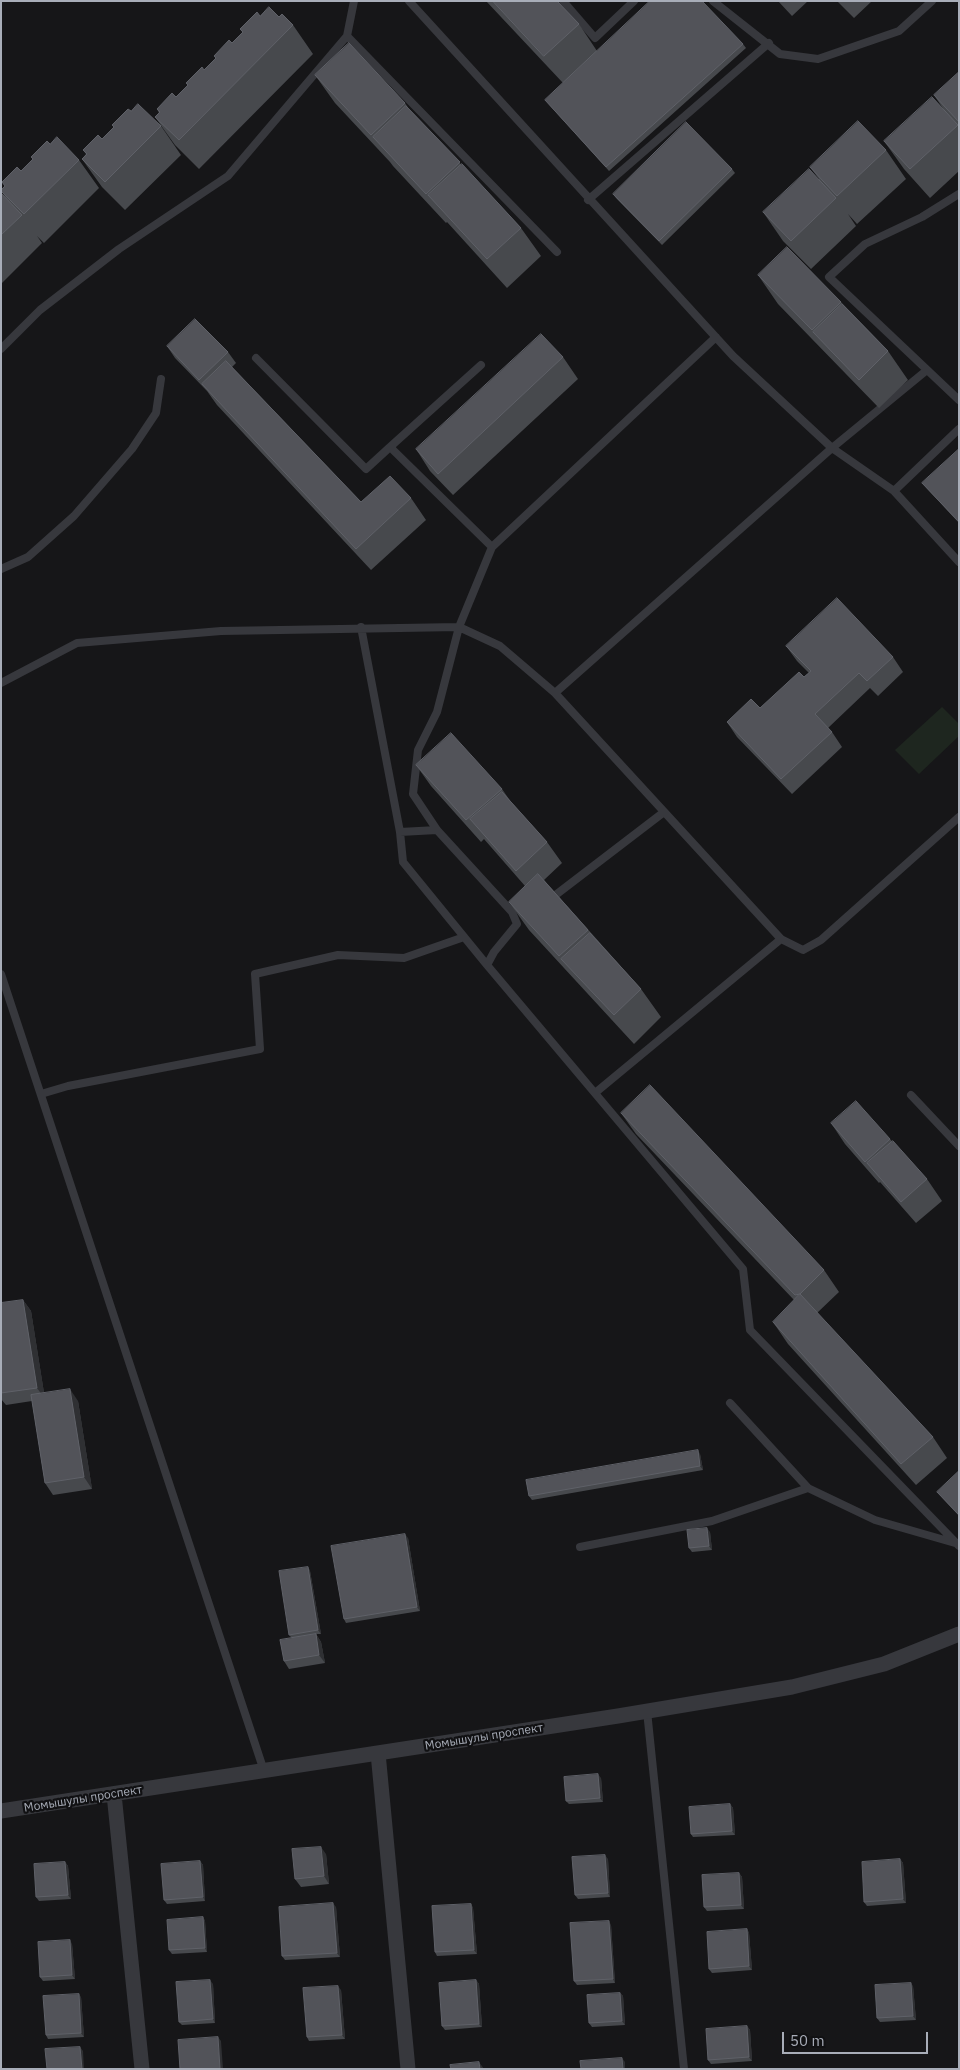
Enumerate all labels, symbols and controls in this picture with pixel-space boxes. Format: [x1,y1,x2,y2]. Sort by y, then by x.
street label: Момышулы проспект [424,1721,544,1753]
street label: Момышулы проспект [23,1783,143,1815]
scale bar [785,2022,931,2054]
text: 50 m [790,2031,825,2050]

